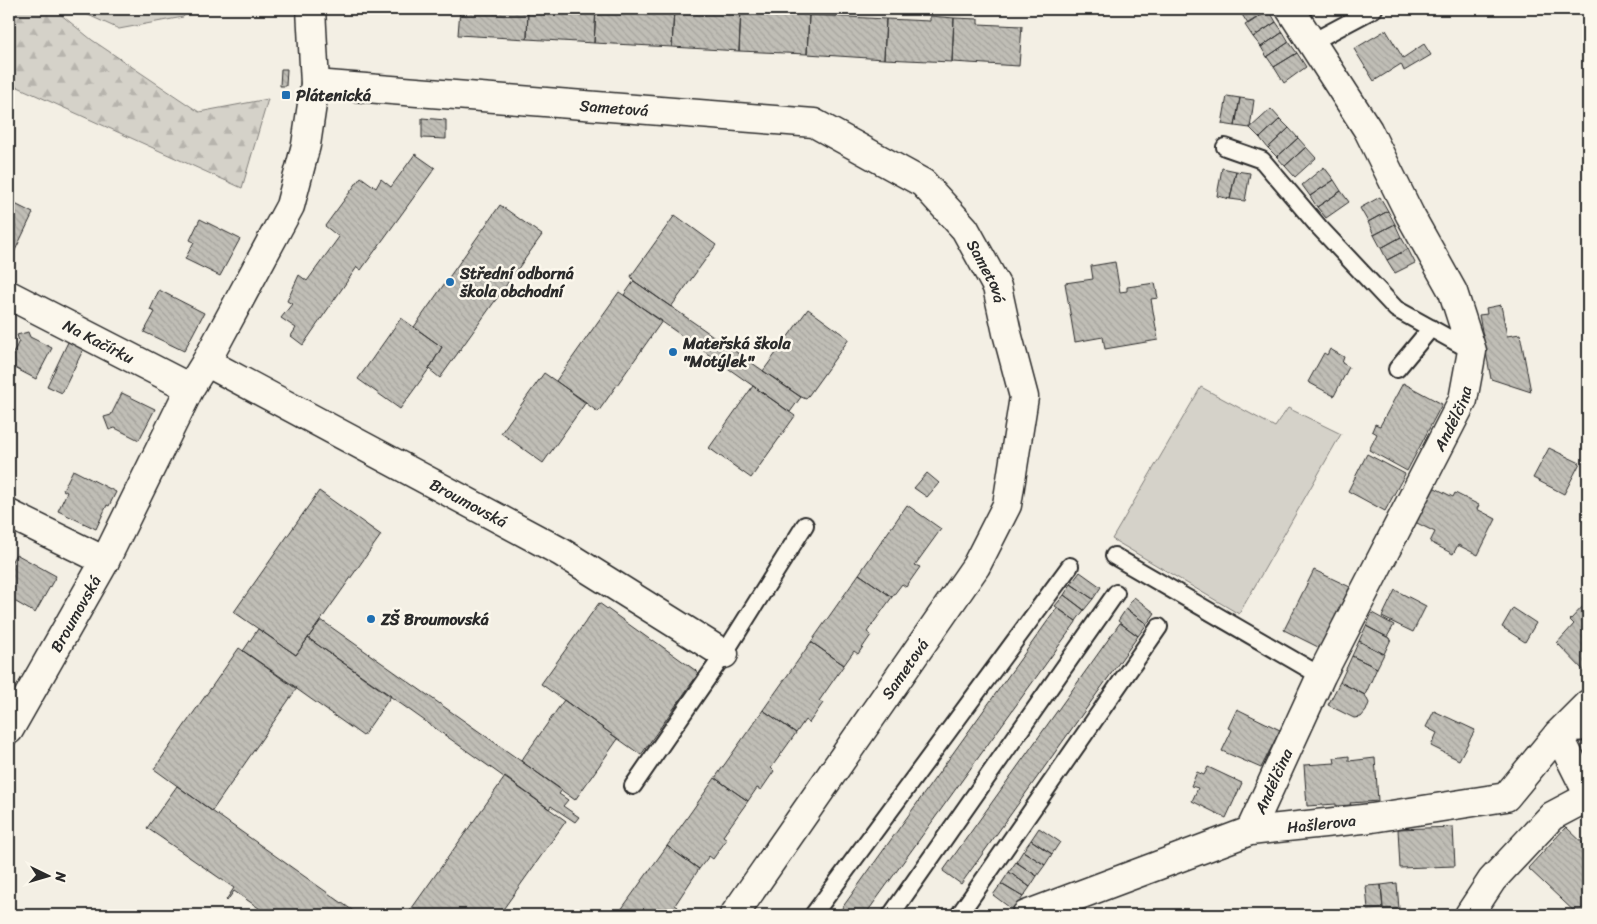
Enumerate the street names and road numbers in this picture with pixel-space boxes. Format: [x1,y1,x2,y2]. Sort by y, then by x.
street label: Sametová [579,90,650,125]
street label: Sametová [959,234,1015,306]
street label: Na Kačírku [58,311,140,372]
street label: Andělčina [1424,383,1480,457]
street label: Broumovská [424,470,513,535]
street label: Broumovská [42,569,109,658]
street label: Sametová [873,632,937,706]
street label: Andělčina [1245,743,1301,820]
street label: Hašlerova [1285,805,1357,841]

